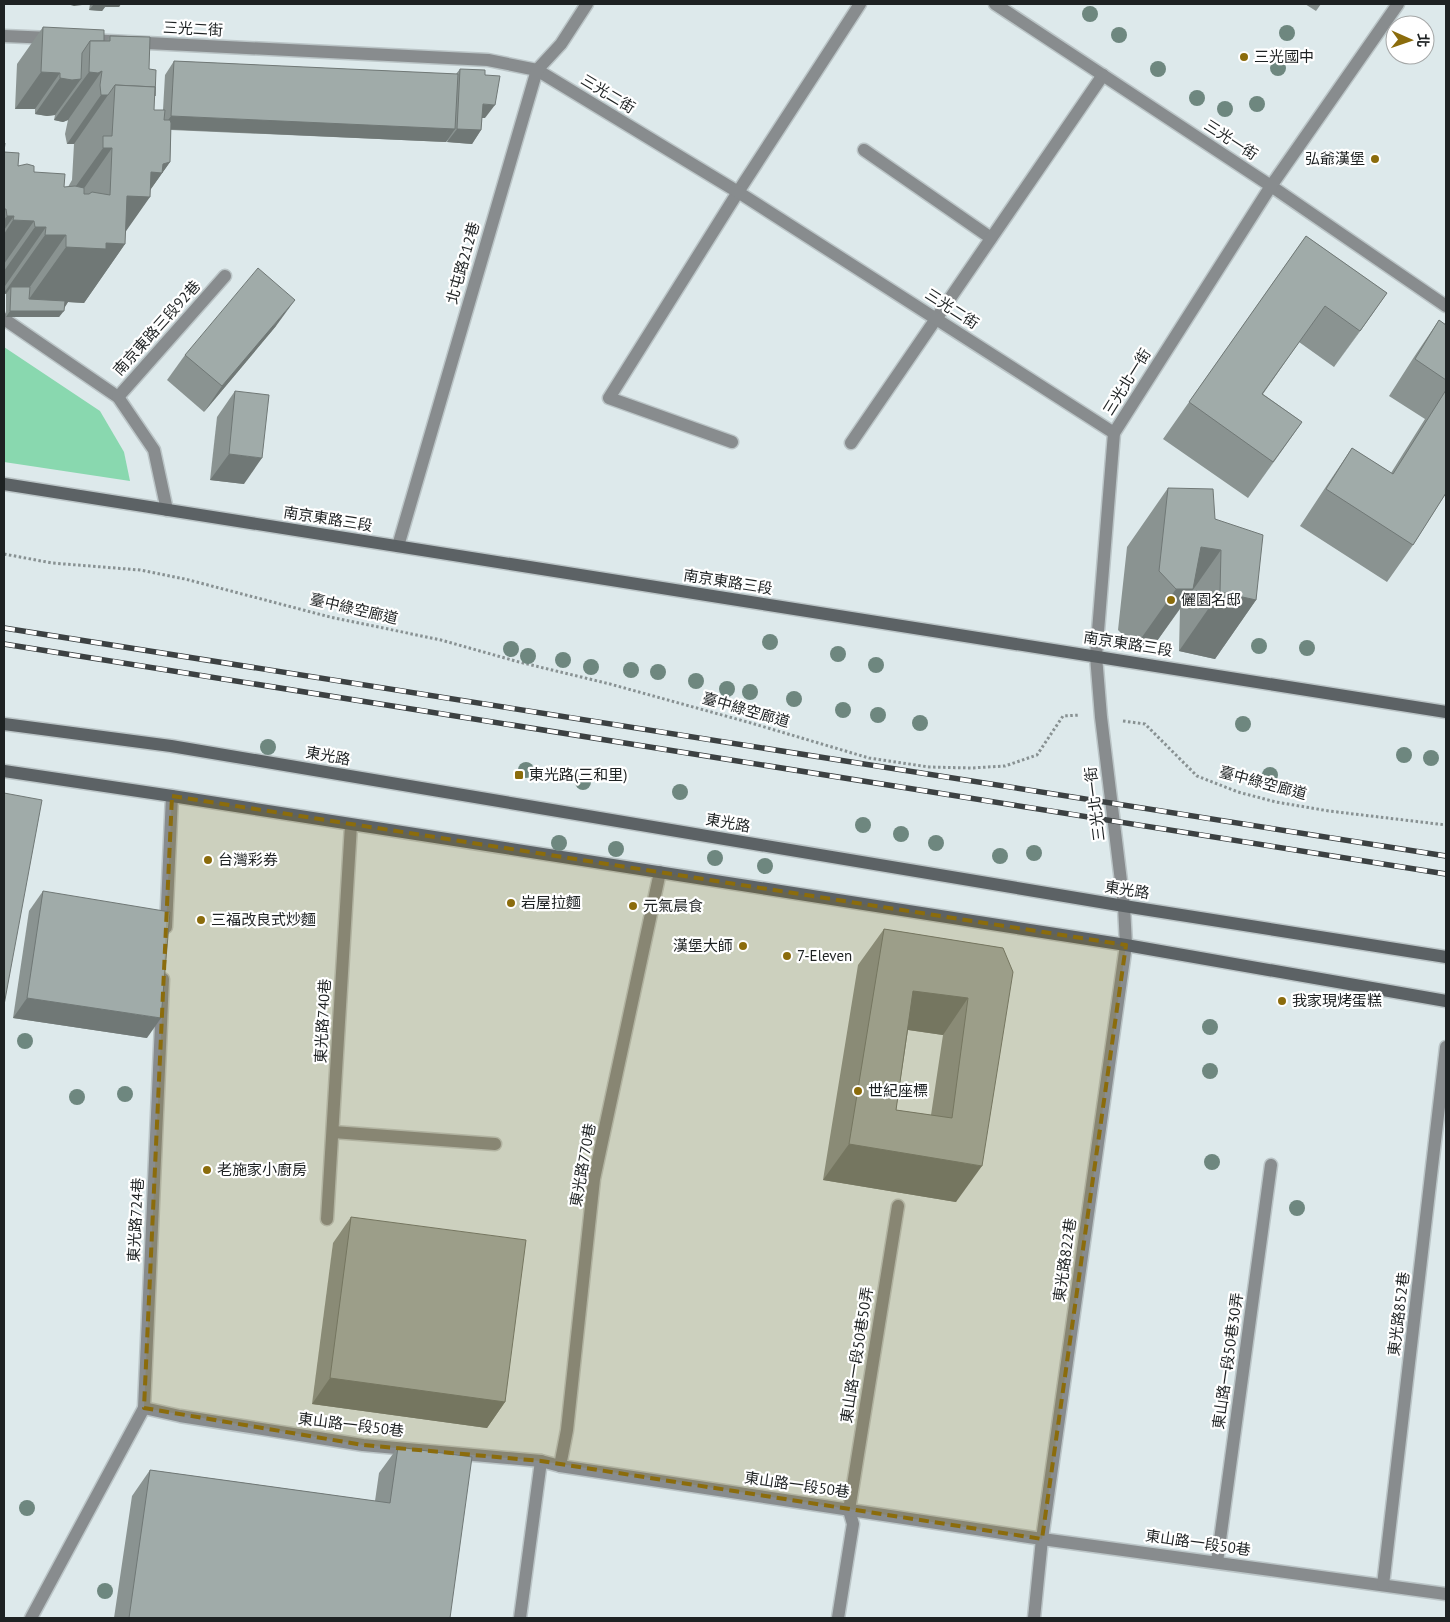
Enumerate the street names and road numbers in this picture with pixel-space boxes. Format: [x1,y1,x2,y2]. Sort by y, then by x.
street label: 三光二街 [163,17,223,40]
street label: 三光二街 [578,70,639,117]
street label: 三光一街 [1201,115,1262,164]
street label: 北屯路212巷 [442,220,483,306]
street label: 南京東路三段92巷 [109,276,204,379]
street label: 三光二街 [922,284,983,333]
street label: 三光北一街 [1099,345,1155,419]
street label: 南京東路三段 [282,502,374,535]
street label: 南京東路三段 [682,565,774,598]
street label: 臺中綠空廊道 [308,589,400,628]
street label: 南京東路三段 [1082,627,1174,660]
street label: 臺中綠空廊道 [700,688,792,731]
street label: 東光路 [304,742,352,769]
street label: 臺中綠空廊道 [1217,762,1309,803]
street label: 三光北一街 [1081,766,1109,842]
street label: 東光路 [704,809,752,836]
street label: 東光路 [1103,877,1151,902]
street label: 東光路740巷 [311,978,334,1064]
street label: 東光路770巷 [566,1122,599,1208]
street label: 東光路724巷 [124,1177,147,1263]
street label: 東光路822巷 [1049,1217,1080,1303]
street label: 東光路852巷 [1384,1271,1413,1357]
street label: 東山路一段50巷50弄 [836,1285,877,1424]
street label: 東山路一段50巷30弄 [1209,1291,1246,1430]
street label: 東山路一段50巷 [297,1409,405,1440]
street label: 東山路一段50巷 [743,1468,851,1501]
street label: 東山路一段50巷 [1144,1526,1252,1559]

